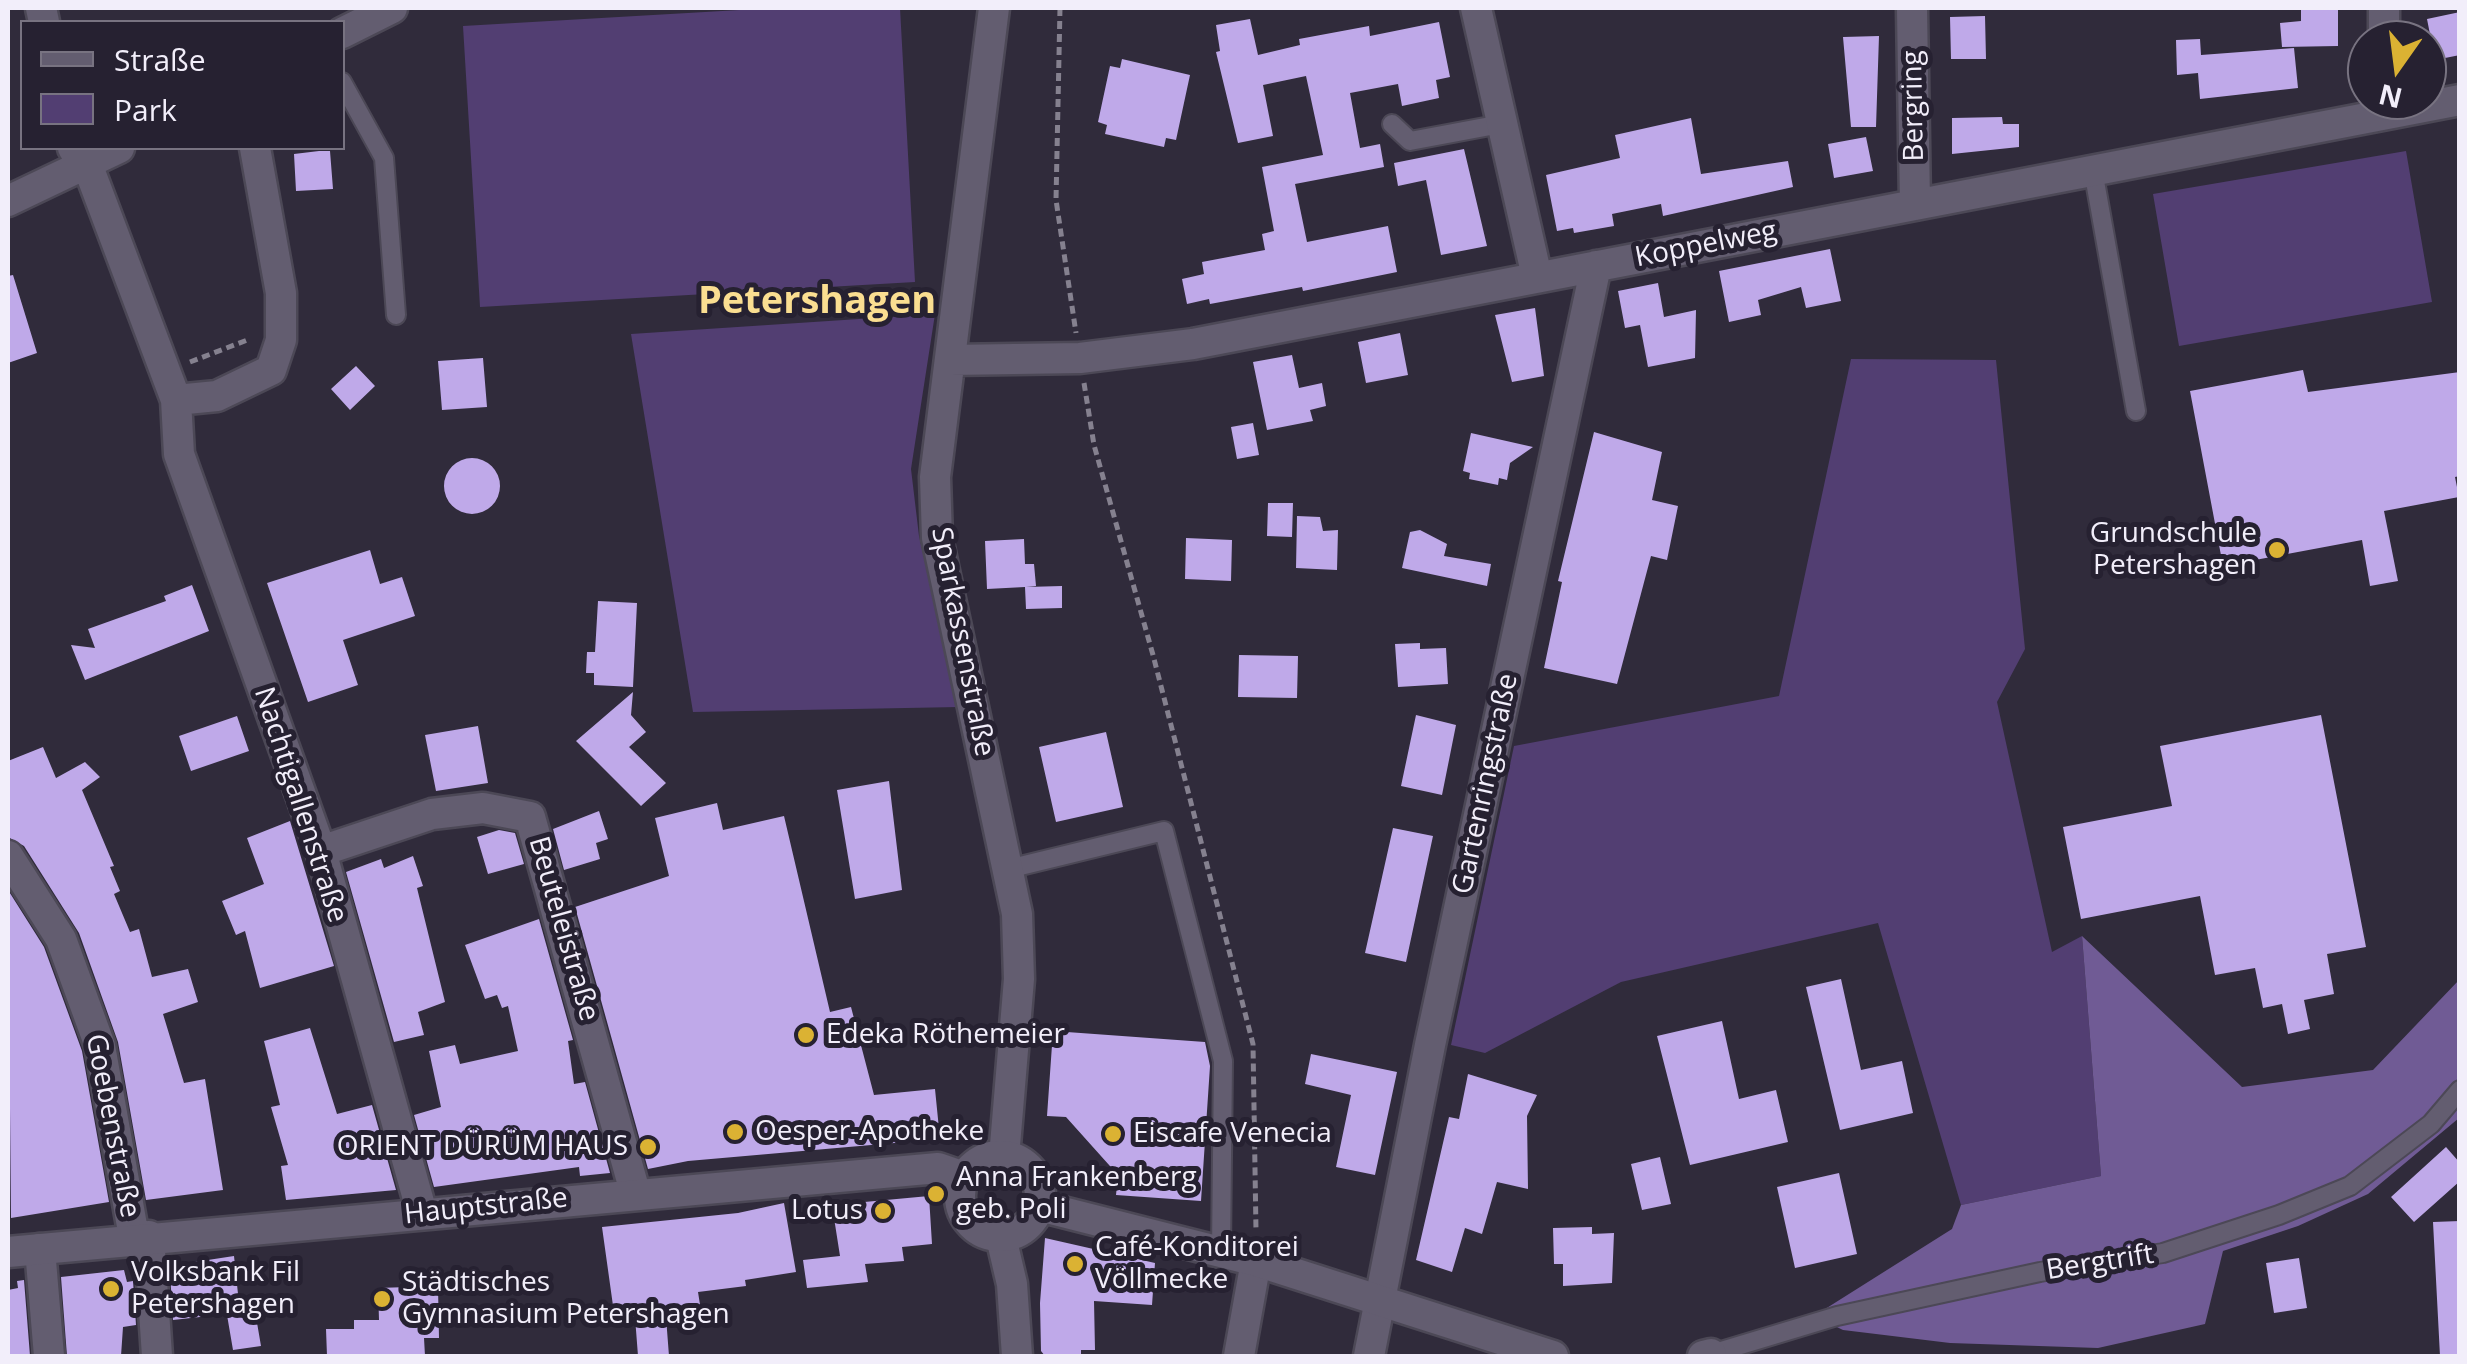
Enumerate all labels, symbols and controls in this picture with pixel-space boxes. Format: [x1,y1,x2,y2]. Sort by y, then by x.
legend [20,20,345,150]
north arrow [2347,20,2447,120]
text: Straße [114,39,206,80]
street label: Bergring [1896,50,1932,162]
text: N [2375,76,2406,118]
text: Park [114,89,177,130]
street label: Koppelweg [1632,215,1780,275]
district label: Petershagen [698,279,936,325]
place label: Grundschule Petershagen [2090,517,2257,583]
street label: Sparkassenstraße [923,525,1001,759]
marker: Grundschule Petershagen [2266,539,2288,561]
street label: Gartenringstraße [1446,671,1526,897]
street label: Nachtigallenstraße [246,683,354,927]
street label: Beuteleistraße [521,833,605,1025]
place label: Edeka Röthemeier [826,1018,1065,1052]
marker: Edeka Röthemeier [795,1024,817,1046]
street label: Goebenstraße [78,1031,146,1221]
place label: Oesper-Apotheke [755,1115,984,1149]
place label: Eiscafe Venecia [1133,1117,1332,1151]
marker: Oesper-Apotheke [724,1121,746,1143]
marker: Eiscafe Venecia [1102,1123,1124,1145]
place label: ORIENT DÜRÜM HAUS [337,1130,628,1164]
marker: ORIENT DÜRÜM HAUS [637,1136,659,1158]
place label: Anna Frankenberg geb. Poli [956,1161,1197,1227]
street label: Hauptstraße [403,1182,569,1232]
marker: Anna Frankenberg geb. Poli [925,1183,947,1205]
place label: Lotus [791,1194,863,1228]
marker: Lotus [872,1200,894,1222]
place label: Café-Konditorei Völlmecke [1095,1231,1299,1297]
street label: Bergtrift [2044,1238,2156,1288]
marker: Café-Konditorei Völlmecke [1064,1253,1086,1275]
place label: Volksbank Fil Petershagen [131,1256,300,1322]
place label: Städtisches Gymnasium Petershagen [402,1266,730,1332]
marker: Volksbank Fil Petershagen [100,1278,122,1300]
marker: Städtisches Gymnasium Petershagen [371,1288,393,1310]

